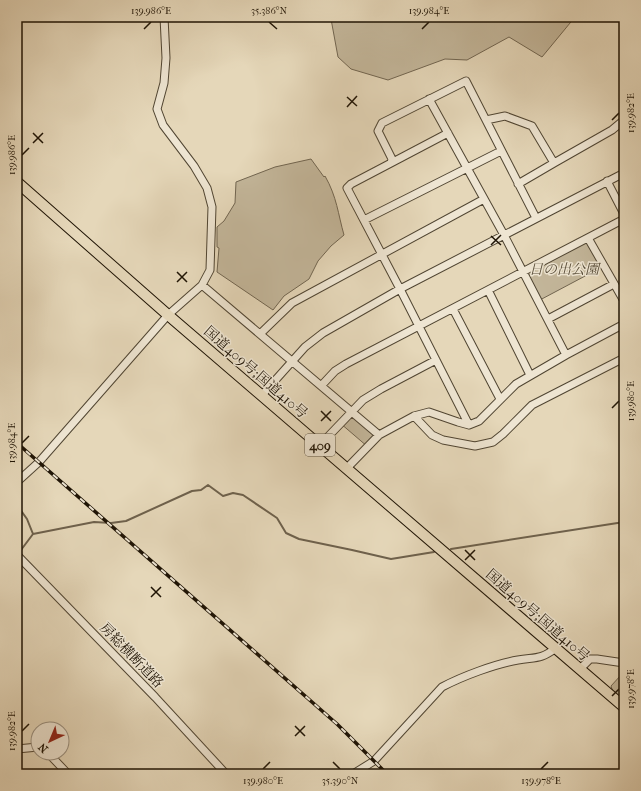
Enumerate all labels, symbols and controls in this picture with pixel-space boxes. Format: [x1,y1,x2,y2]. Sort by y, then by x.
text: 139.986°E [131,5,171,17]
text: 35.386°N [251,5,287,17]
text: 139.984°E [409,5,449,17]
text: 139.982°E [625,93,637,133]
text: 139.986°E [6,135,18,175]
park label: 日の出公園 [529,261,601,278]
street label: 国道409号;国道410号 [200,323,311,422]
text: 139.980°E [625,381,637,421]
text: 139.984°E [6,423,18,463]
road number: 409 [305,434,335,456]
street label: 国道409号;国道410号 [482,566,593,665]
street label: 房総横断道路 [96,619,167,691]
text: 139.978°E [625,669,637,709]
text: 139.982°E [6,711,18,751]
north arrow [30,721,70,761]
text: N [35,740,51,755]
text: 139.980°E [243,775,283,787]
text: 35.390°N [322,775,359,787]
text: 139.978°E [521,775,561,787]

